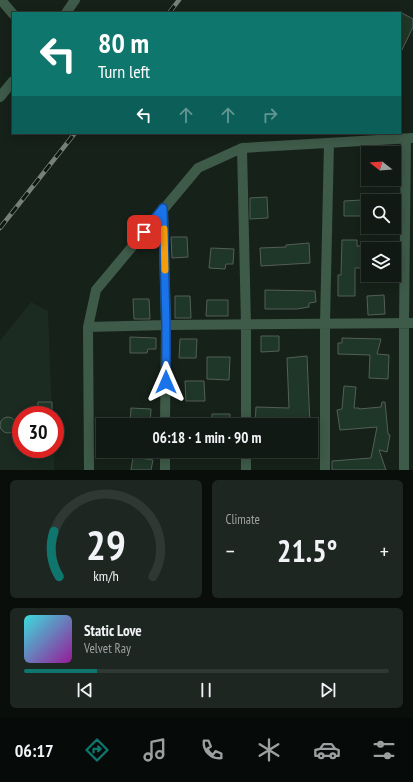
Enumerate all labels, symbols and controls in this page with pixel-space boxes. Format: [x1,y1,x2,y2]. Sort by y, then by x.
text: 80 m [98,24,149,61]
icon: left [32,28,84,80]
text: Turn left [98,60,150,83]
icon: left [133,104,155,126]
icon: ahead [175,104,197,126]
icon: ahead [217,104,239,126]
icon: right [259,104,281,126]
north arrow [361,146,401,186]
map controls [361,146,401,282]
button: search [361,194,401,234]
pin [127,215,161,249]
icon: arrive [133,221,155,243]
button: layers [361,242,401,282]
position arrow [145,361,187,403]
speed limit sign: 30 [12,406,64,458]
text: 06:18 · 1 min · 90 m [153,428,261,447]
text: Climate [226,511,260,528]
text: 29 [86,518,126,571]
text: 21.5° [277,531,337,570]
text: − [226,537,235,565]
text: + [380,537,389,565]
text: km/h [93,566,118,585]
text: Static Love [84,621,142,640]
text: Velvet Ray [84,640,131,657]
icon: previous [74,679,96,701]
icon: pause [195,679,217,701]
icon: next [317,679,339,701]
icon: directions [83,736,111,764]
icon: music [141,736,169,764]
icon: phone [198,736,226,764]
icon: climate [255,736,283,764]
icon: car [313,736,341,764]
icon: filters [370,736,398,764]
text: 06:17 [15,739,54,762]

